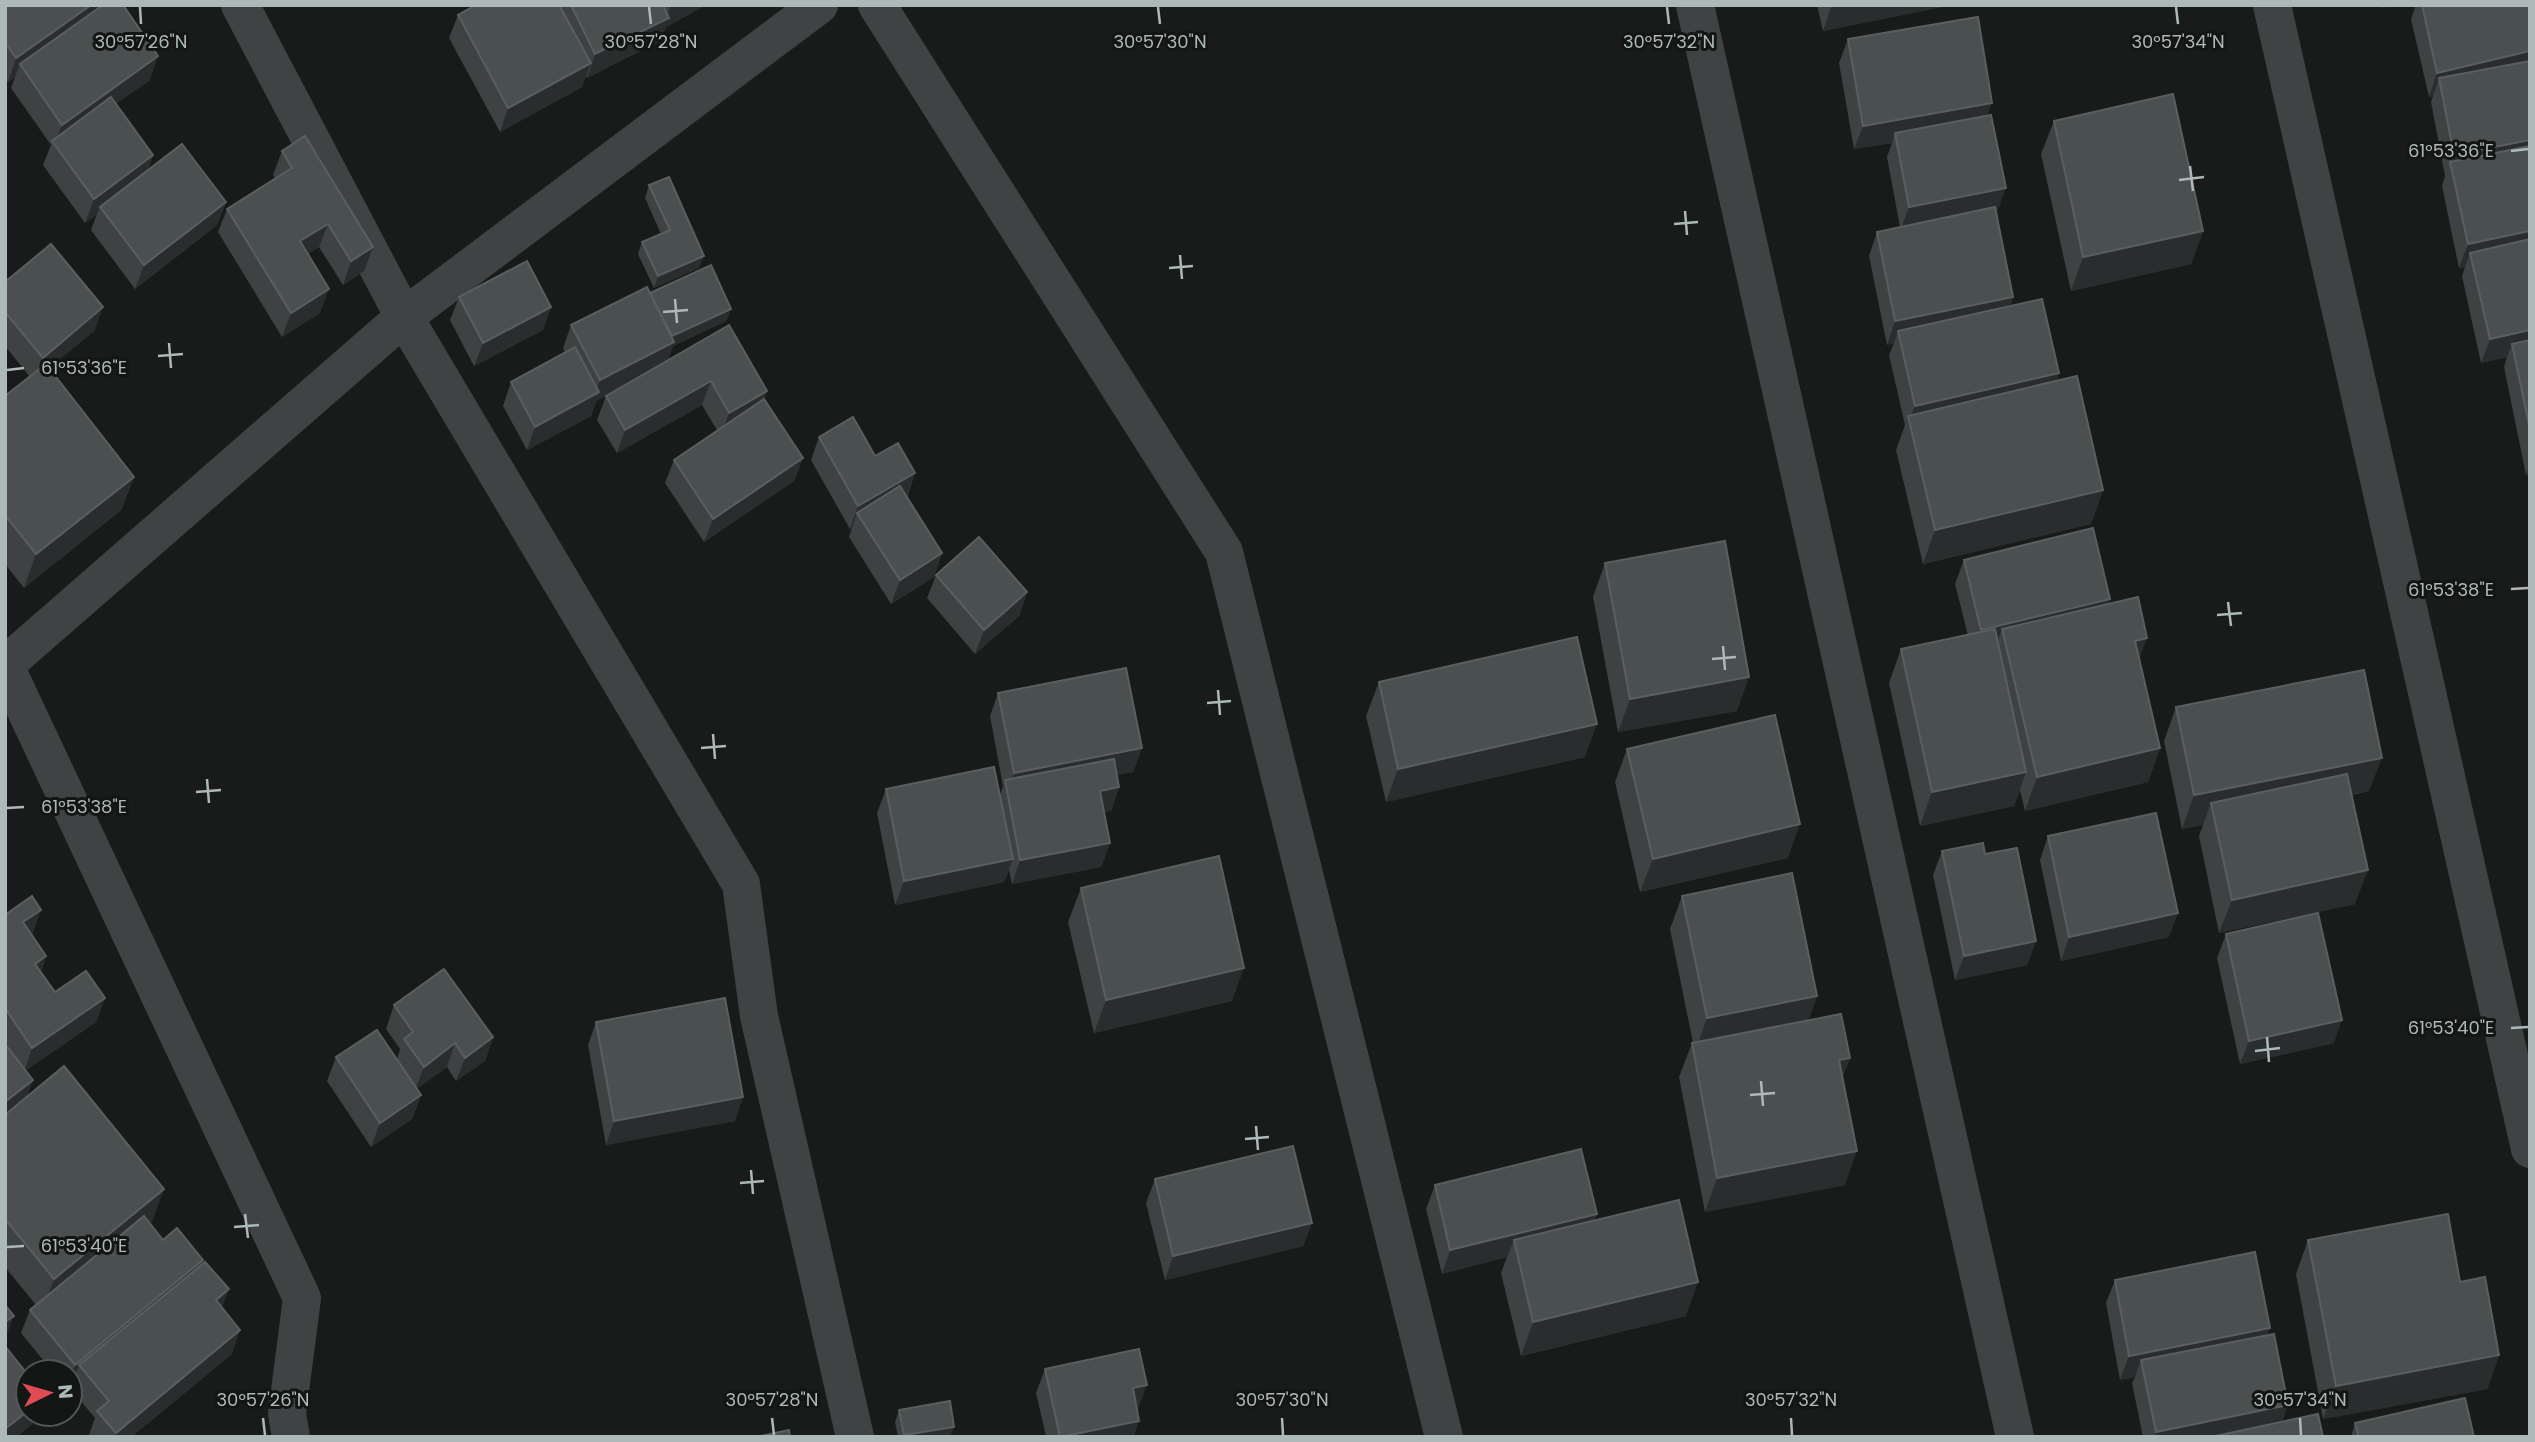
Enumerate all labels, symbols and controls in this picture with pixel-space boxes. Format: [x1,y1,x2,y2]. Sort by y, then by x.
text: 30°57'26"N [95,29,187,54]
text: 30°57'28"N [605,29,697,54]
text: 30°57'30"N [1113,29,1207,54]
text: 30°57'32"N [1623,29,1715,54]
text: 30°57'34"N [2131,29,2225,54]
text: 61°53'36"E [2408,138,2494,163]
text: 61°53'36"E [41,355,127,380]
text: 61°53'38"E [2408,577,2494,602]
text: 61°53'38"E [41,794,127,819]
text: 61°53'40"E [2408,1015,2494,1040]
text: 61°53'40"E [41,1233,127,1258]
north arrow [14,1358,84,1428]
text: N [51,1383,80,1400]
text: 30°57'26"N [217,1387,309,1412]
text: 30°57'28"N [726,1387,818,1412]
text: 30°57'30"N [1235,1387,1329,1412]
text: 30°57'32"N [1745,1387,1837,1412]
text: 30°57'34"N [2253,1387,2347,1412]

